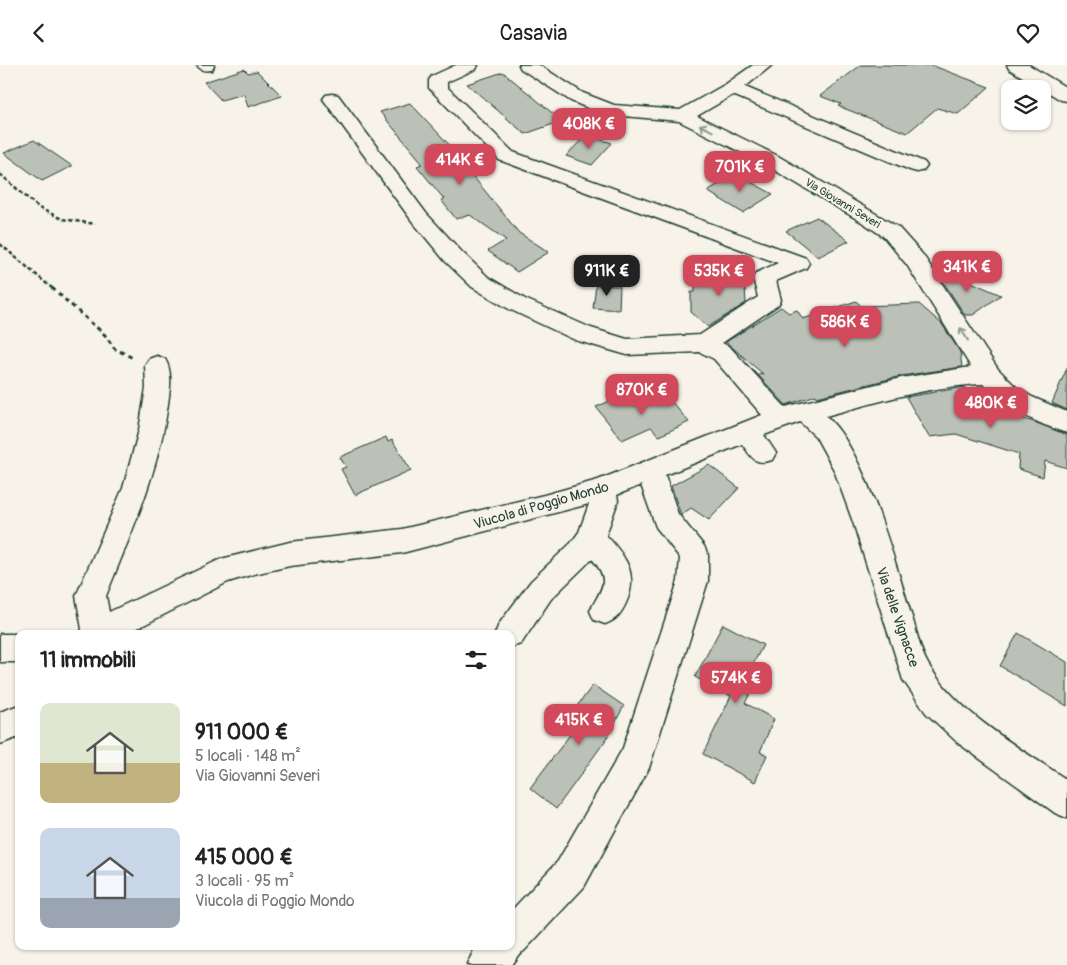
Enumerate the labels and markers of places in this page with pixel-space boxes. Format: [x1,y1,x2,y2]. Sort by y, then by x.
pin: 408K € [548,107,630,150]
pin: 414K € [419,143,501,186]
pin: 701K € [699,151,781,193]
pin: 341K € [926,251,1008,293]
pin: 911K € [566,255,648,297]
pin: 535K € [678,255,760,297]
pin: 586K € [804,305,886,348]
pin: 870K € [601,373,683,416]
pin: 480K € [950,387,1032,429]
pin: 574K € [695,661,777,704]
pin: 415K € [538,703,620,746]

